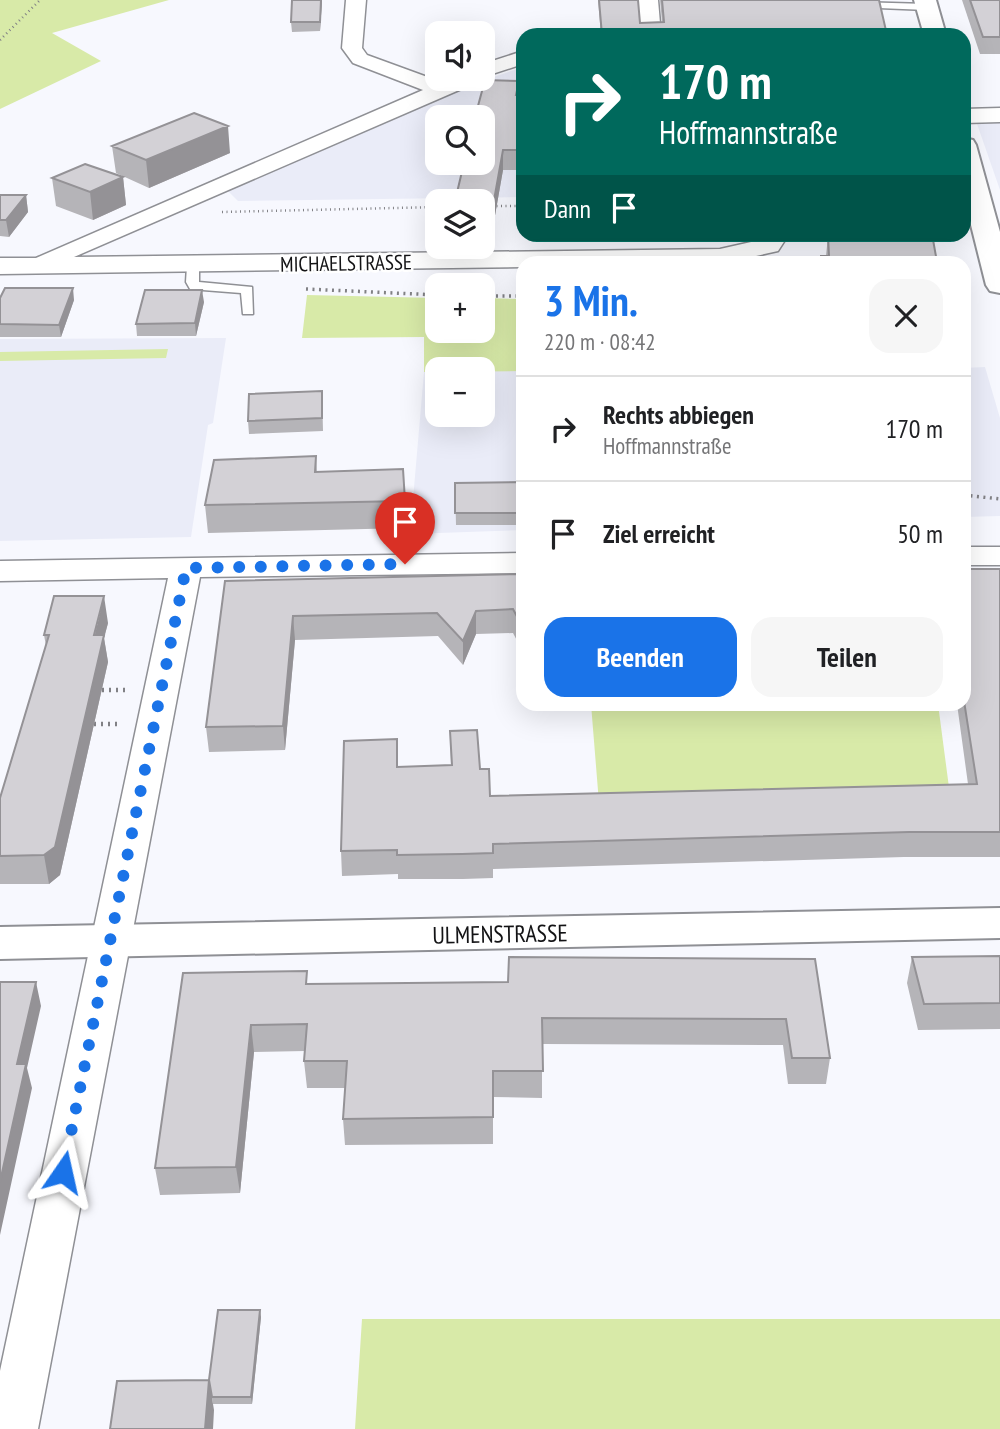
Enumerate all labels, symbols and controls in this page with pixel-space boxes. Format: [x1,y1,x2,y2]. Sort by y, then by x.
map controls [425,21,495,427]
button: sound [425,21,495,91]
text: 170 m [659,49,772,113]
icon: right [544,56,635,147]
button: search [425,105,495,175]
text: Hoffmannstraße [659,111,838,153]
button: layers [425,189,495,259]
icon: arrive [605,189,643,227]
text: Dann [544,192,591,225]
street label: MICHAELSTRASSE [280,248,412,278]
button: + [425,273,495,343]
text: 3 Min. [544,273,638,328]
button: close [869,279,943,353]
text: 220 m · 08:42 [544,327,656,356]
button: − [425,357,495,427]
text: Rechts abbiegen [603,398,754,431]
icon: right [544,410,582,448]
text: 170 m [885,412,943,445]
text: Hoffmannstraße [603,431,732,460]
pin [375,492,435,564]
icon: arrive [386,503,424,541]
icon: arrive [544,515,582,553]
text: Ziel erreicht [603,517,715,550]
text: 50 m [897,517,943,550]
button: Beenden [544,617,737,697]
button: Teilen [751,617,943,697]
street label: ULMENSTRASSE [432,917,568,951]
position arrow [26,1135,100,1209]

